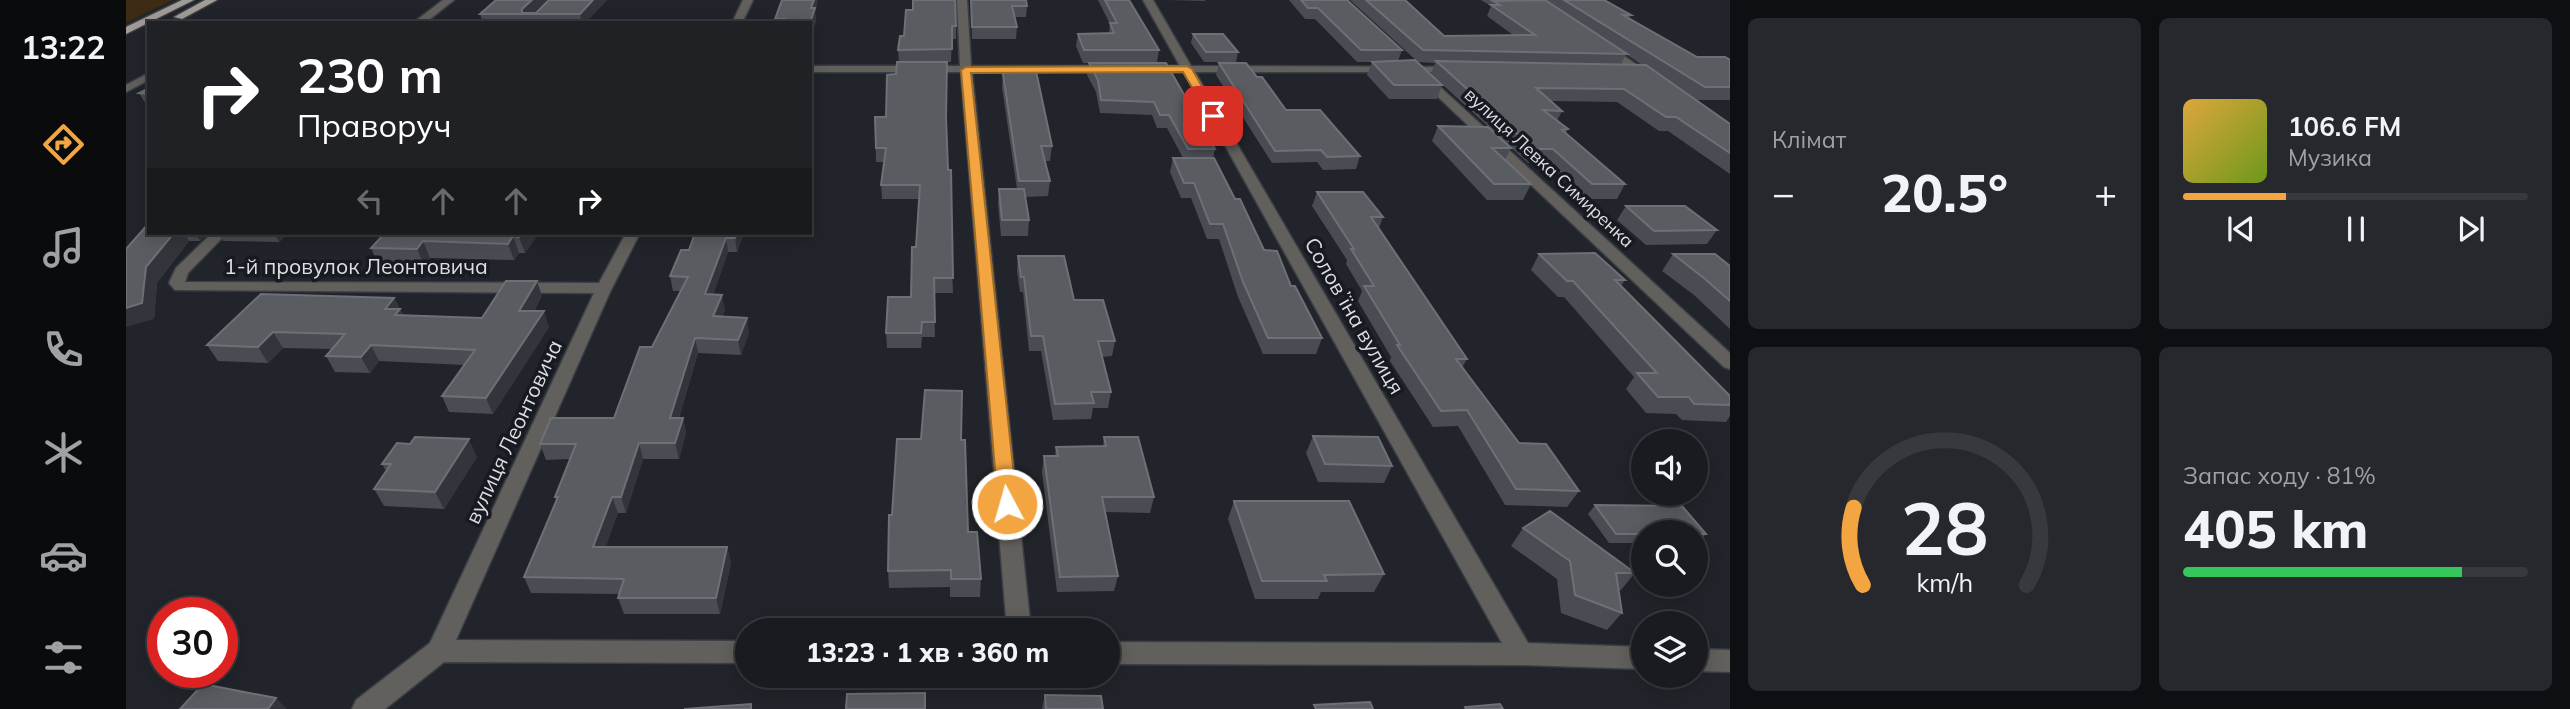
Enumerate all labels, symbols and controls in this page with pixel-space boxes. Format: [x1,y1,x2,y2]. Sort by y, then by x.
text: 13:22 [21,27,105,67]
text: 230 m [297,44,443,105]
icon: right [182,49,273,140]
street label: вулиця Левка Симиренка [1460,83,1639,252]
pin [1183,86,1243,146]
icon: arrive [1194,97,1232,135]
text: Праворуч [297,105,452,145]
text: 106.6 FM [2288,110,2401,143]
icon: directions [39,120,88,169]
text: Клімат [1772,125,1846,154]
text: Музика [2288,143,2372,172]
text: 20.5° [1881,160,2008,225]
text: − [1772,169,1795,217]
text: + [2094,169,2117,217]
icon: left [351,182,389,220]
icon: ahead [424,182,462,220]
icon: ahead [497,182,535,220]
icon: right [570,182,608,220]
icon: previous [2222,210,2260,248]
icon: pause [2337,210,2375,248]
icon: next [2452,210,2490,248]
icon: music [39,223,88,272]
street label: Соловʼїна вулиця [1299,232,1410,399]
street label: 1-й провулок Леонтовича [224,253,488,279]
icon: phone [39,325,88,374]
street label: вулиця Леонтовича [459,335,567,528]
icon: climate [39,428,88,477]
map controls [1631,429,1708,688]
button: sound [1631,429,1708,506]
text: Запас ходу · 81% [2183,461,2376,490]
position arrow [970,467,1044,541]
text: 28 [1901,482,1988,573]
text: 405 km [2183,496,2368,561]
button: search [1631,520,1708,597]
icon: car [39,531,88,580]
text: km/h [1916,567,1973,598]
speed limit sign: 30 [147,597,238,688]
button: layers [1631,611,1708,688]
icon: filters [39,633,88,682]
text: 13:23 · 1 хв · 360 m [806,636,1049,669]

